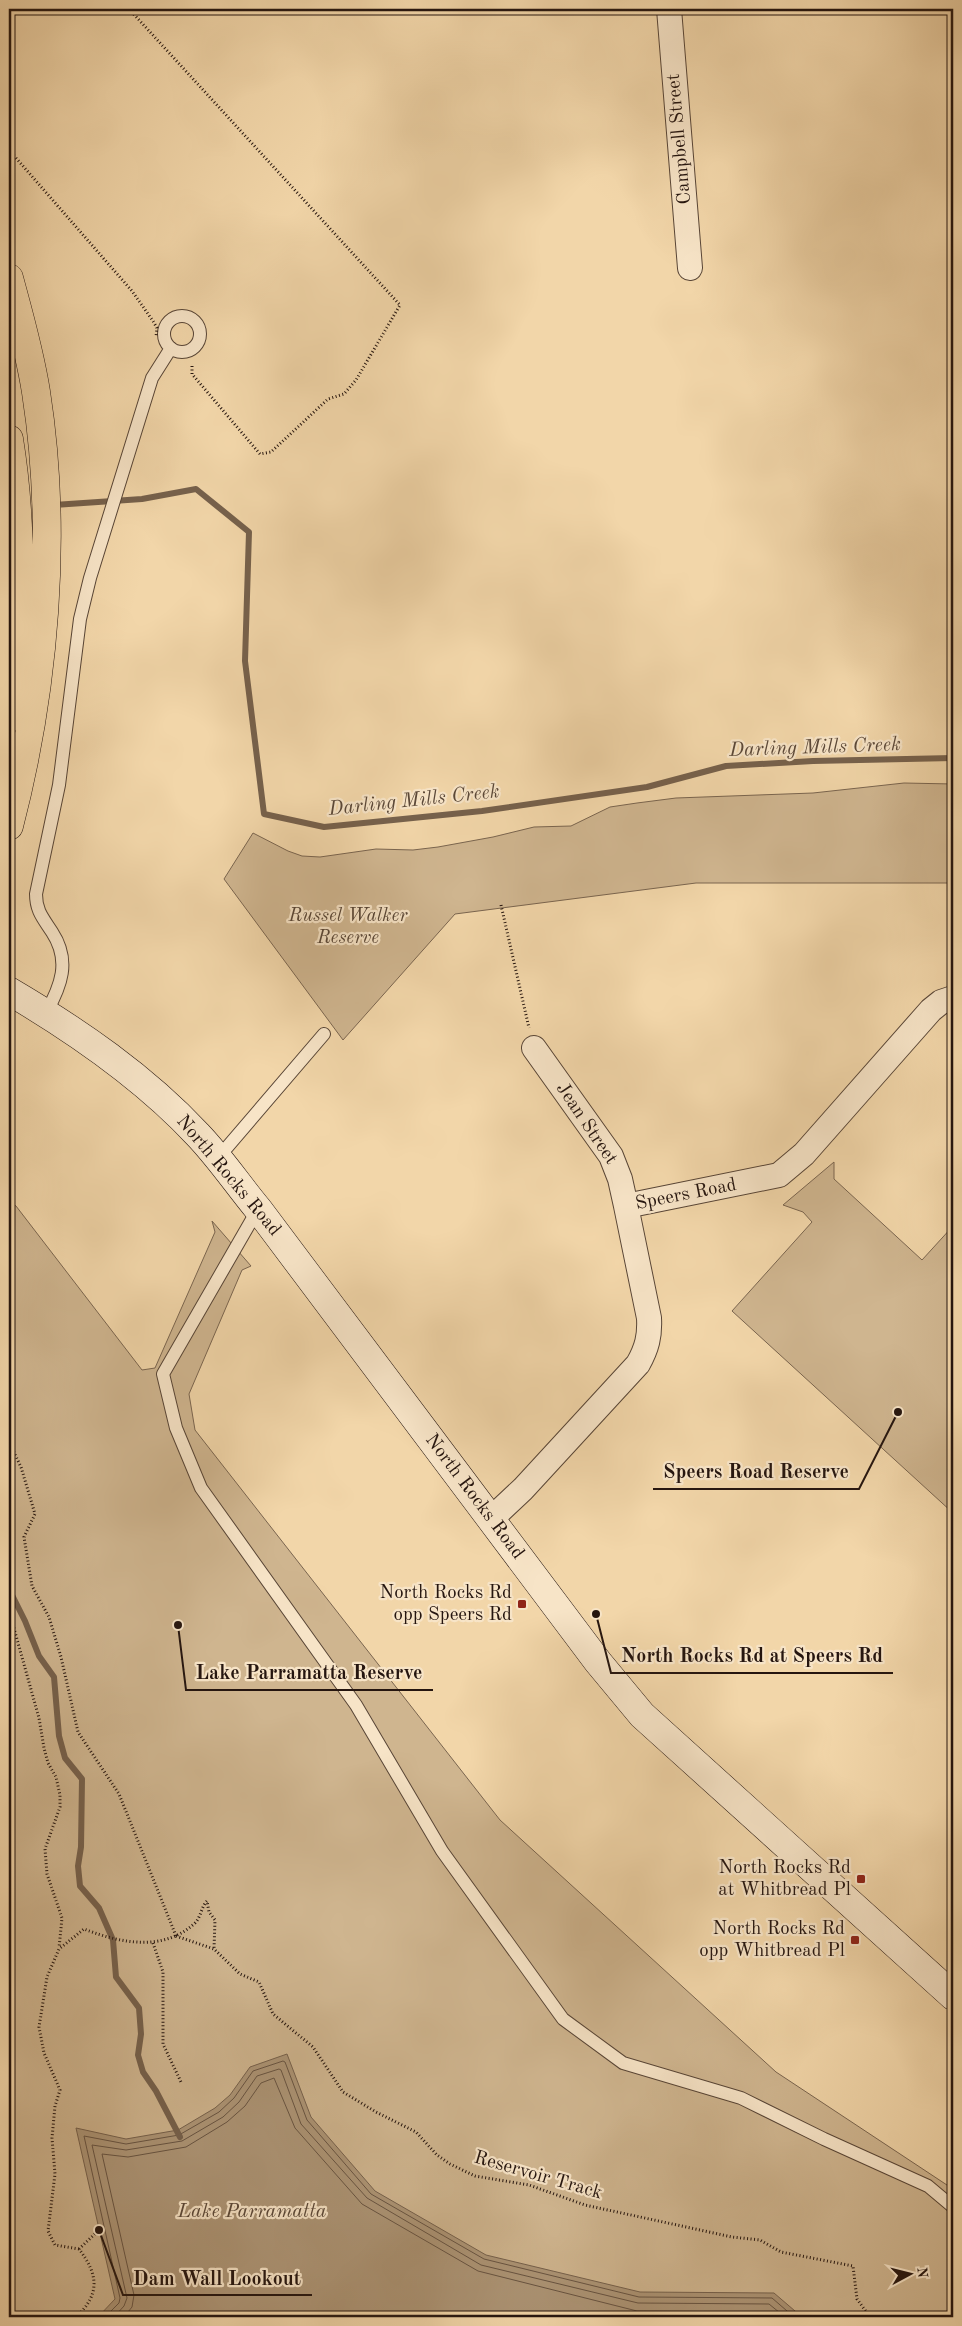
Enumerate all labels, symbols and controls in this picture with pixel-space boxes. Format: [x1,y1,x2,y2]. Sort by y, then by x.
street label: Campbell Street [665,73,695,205]
water label: Darling Mills Creek [728,735,901,761]
water label: Darling Mills Creek [327,782,501,820]
park label: Russel Walker Reserve [287,907,408,948]
street label: Jean Street [552,1080,620,1168]
street label: North Rocks Road [172,1112,284,1240]
street label: Speers Road [634,1176,738,1214]
street label: North Rocks Road [421,1431,527,1563]
callout: Speers Road Reserve [653,1454,859,1489]
text: Speers Road Reserve [663,1463,849,1483]
place label: North Rocks Rd opp Speers Rd [380,1584,512,1625]
marker: North Rocks Rd opp Speers Rd [516,1598,528,1610]
callout: North Rocks Rd at Speers Rd [611,1638,893,1673]
text: North Rocks Rd at Speers Rd [621,1647,883,1667]
callout: Lake Parramatta Reserve [186,1655,433,1690]
text: Lake Parramatta Reserve [196,1664,422,1684]
place label: North Rocks Rd at Whitbread Pl [718,1859,851,1900]
marker: North Rocks Rd at Whitbread Pl [855,1873,867,1885]
place label: North Rocks Rd opp Whitbread Pl [699,1920,845,1961]
marker: North Rocks Rd opp Whitbread Pl [849,1934,861,1946]
street label: Reservoir Track [472,2149,605,2203]
water label: Lake Parramatta [176,2202,327,2222]
north arrow [884,2248,934,2298]
callout: Dam Wall Lookout [123,2260,312,2295]
text: N [914,2266,930,2279]
text: Dam Wall Lookout [133,2270,301,2290]

